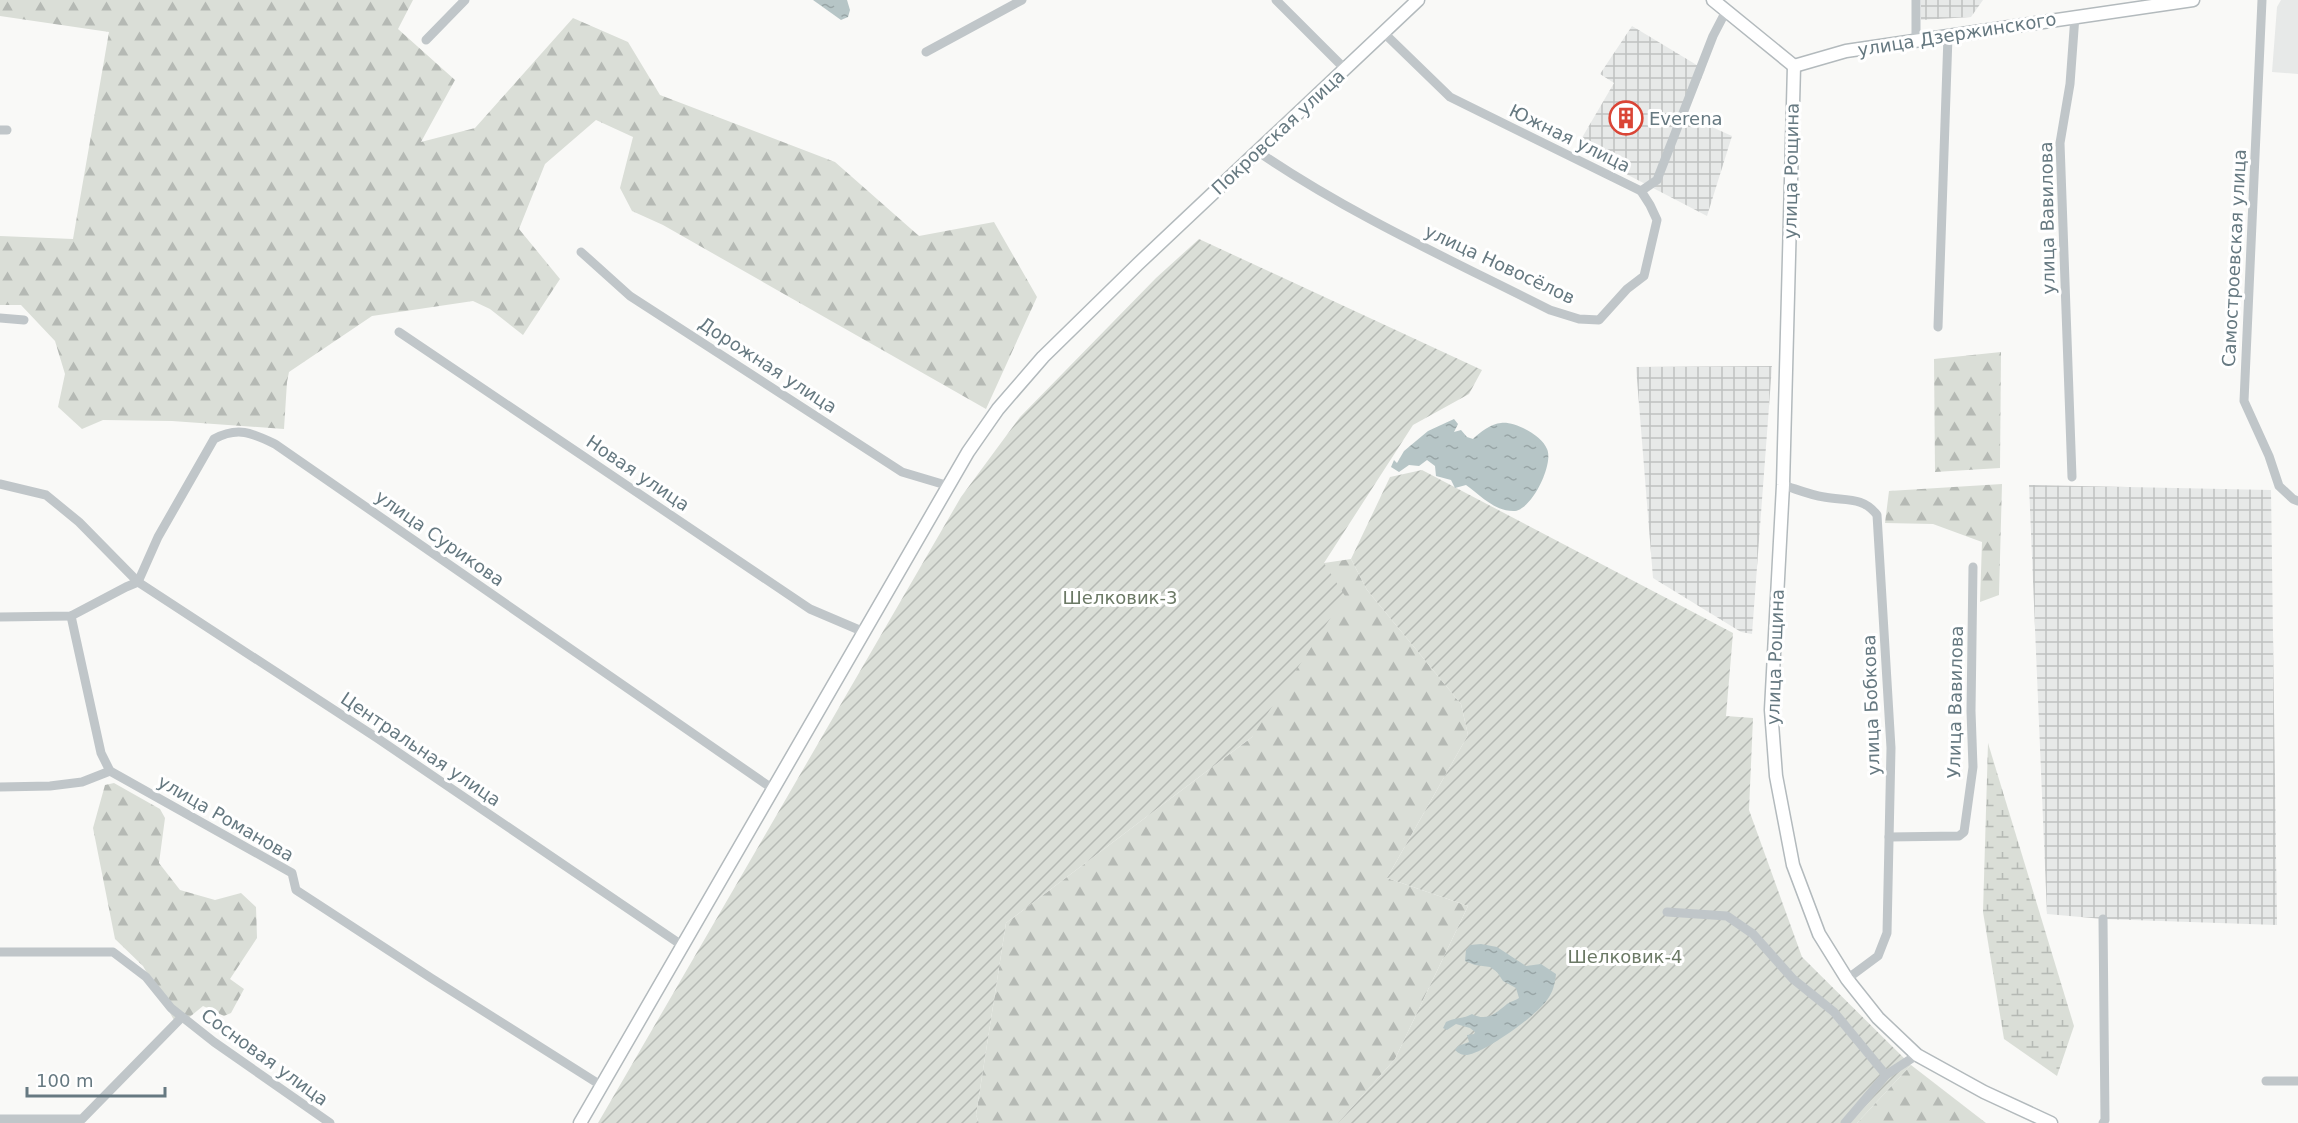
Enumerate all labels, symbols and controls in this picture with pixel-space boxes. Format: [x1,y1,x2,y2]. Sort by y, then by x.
street label: улица Дзержинского [1856,8,2058,60]
street label: Покровская улица [1207,65,1349,199]
street label: Южная улица [1506,100,1634,176]
building icon: Everena [1608,100,1644,136]
street label: улица Рощина [1779,103,1803,239]
place label: Everena [1649,108,1723,129]
street label: улица Вавилова [2035,141,2059,295]
street label: Самостроевская улица [2218,149,2250,367]
street label: улица Новосёлов [1422,220,1578,308]
street label: Дорожная улица [695,313,841,417]
street label: Новая улица [582,431,694,515]
street label: улица Сурикова [371,486,509,590]
park label: Шелковик-3 [1063,587,1177,608]
street label: улица Рощина [1762,589,1788,725]
street label: Улица Вавилова [1943,625,1967,779]
street label: улица Бобкова [1858,634,1884,776]
street label: Центральная улица [337,688,505,810]
street label: улица Романова [154,770,298,866]
park label: Шелковик-4 [1568,946,1682,967]
street label: Сосновая улица [198,1004,332,1110]
scale bar [27,1060,165,1098]
text: 100 m [36,1070,94,1091]

